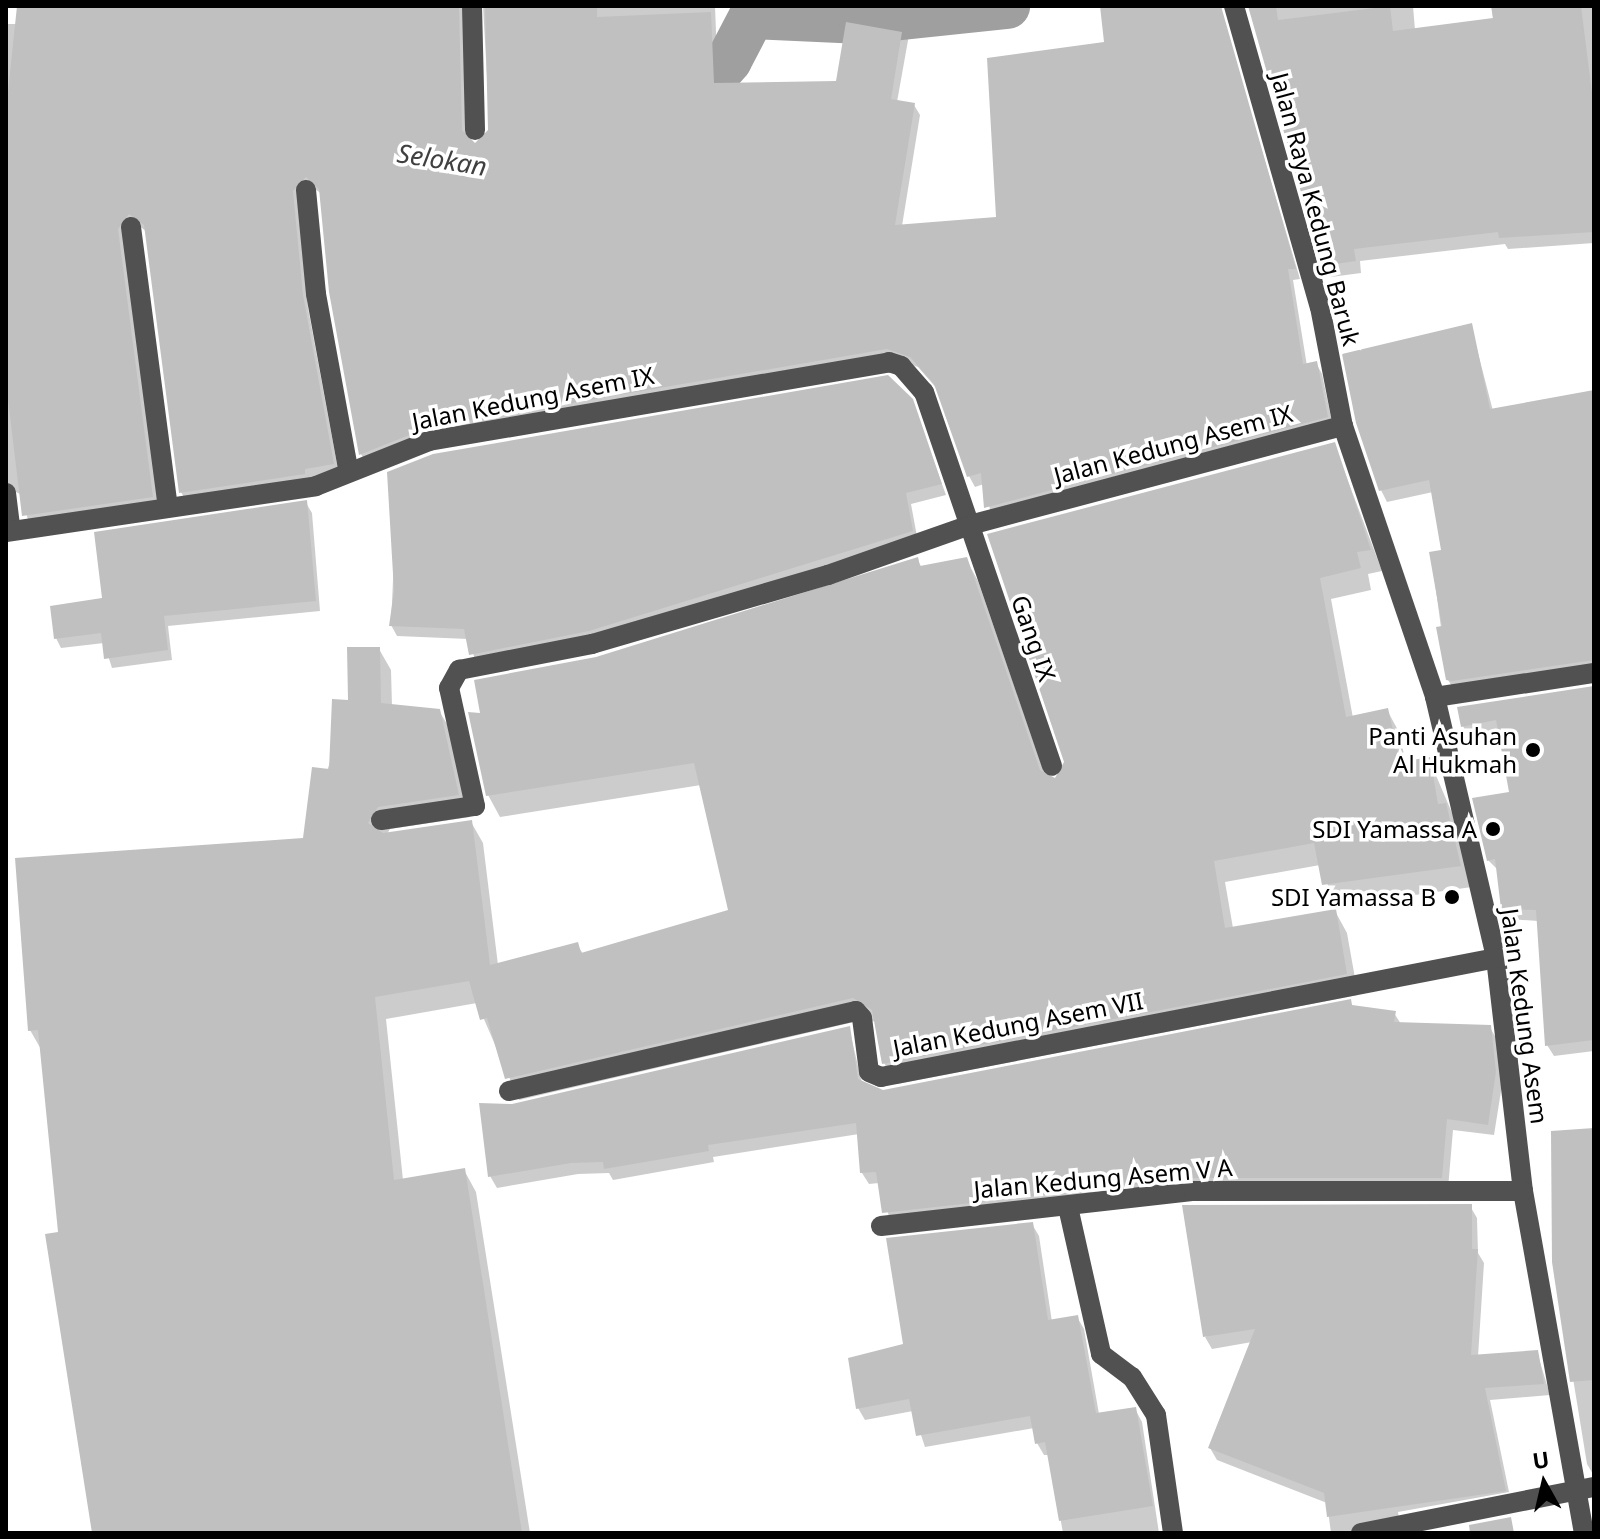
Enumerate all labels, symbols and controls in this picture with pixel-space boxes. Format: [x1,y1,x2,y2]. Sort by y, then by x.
street label: Jalan Raya Kedung Baruk [1266,69,1366,349]
water label: Selokan [395,138,489,182]
street label: Jalan Kedung Asem IX [410,360,656,436]
street label: Jalan Kedung Asem IX [1051,398,1295,490]
street label: Gang IX [1006,591,1062,685]
place label: Panti Asuhan Al Hukmah [1368,722,1517,778]
marker: Panti Asuhan Al Hukmah [1524,741,1542,759]
place label: SDI Yamassa A [1312,815,1477,843]
marker: SDI Yamassa A [1484,820,1502,838]
place label: SDI Yamassa B [1271,883,1436,911]
marker: SDI Yamassa B [1443,888,1461,906]
street label: Jalan Kedung Asem [1496,906,1554,1126]
street label: Jalan Kedung Asem VII [890,986,1146,1062]
street label: Jalan Kedung Asem V A [972,1152,1234,1204]
north arrow [1504,1443,1584,1523]
text: U [1530,1443,1551,1475]

